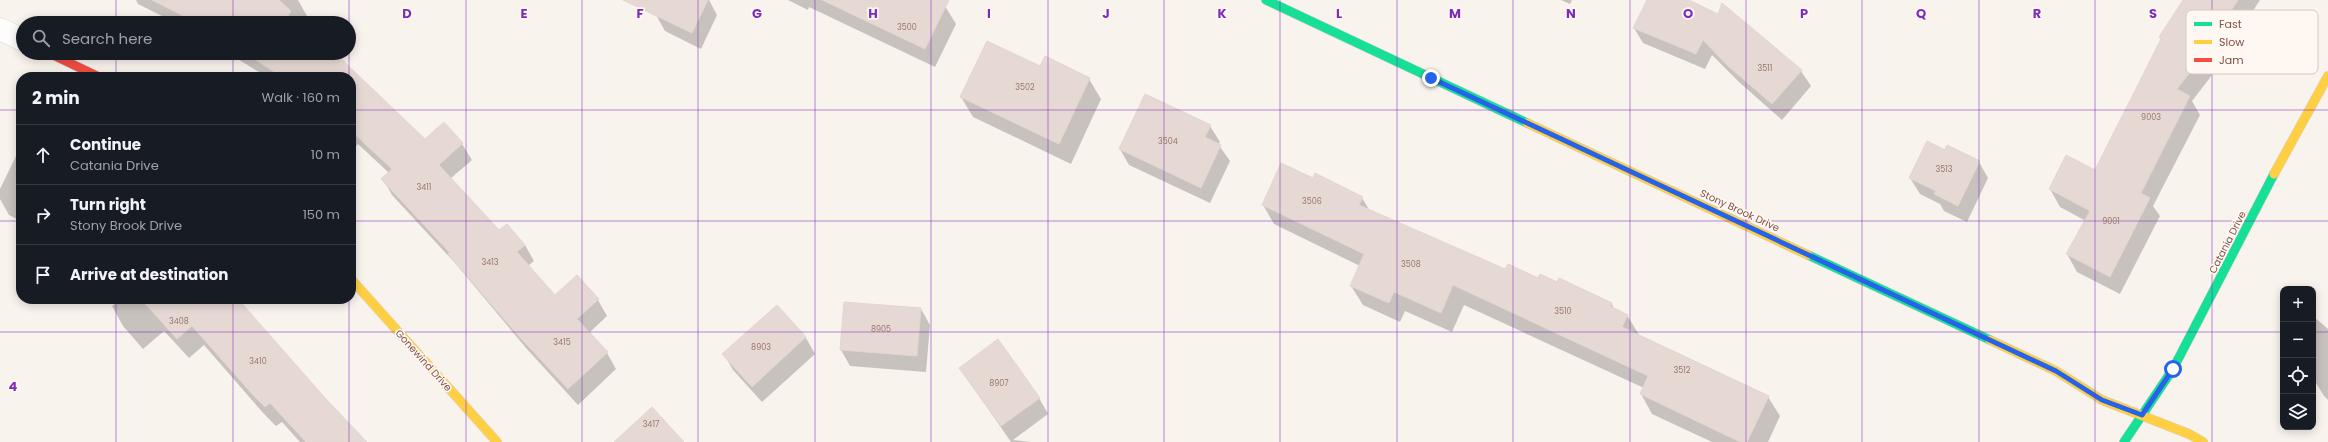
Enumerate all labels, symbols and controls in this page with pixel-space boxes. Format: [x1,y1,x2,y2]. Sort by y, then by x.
text: D [402,4,412,23]
text: E [520,4,528,23]
text: F [636,4,644,23]
text: G [752,4,762,23]
text: H [868,4,878,23]
text: I [987,4,991,23]
text: J [1102,4,1110,23]
text: K [1217,4,1227,23]
text: L [1336,4,1342,23]
text: M [1449,4,1461,23]
text: N [1566,4,1576,23]
text: O [1683,4,1693,23]
text: P [1800,4,1808,23]
text: Q [1916,4,1926,23]
text: R [2033,4,2041,23]
text: S [2149,4,2157,23]
legend [2186,10,2318,74]
search box [16,16,356,60]
text: Fast [2219,16,2242,32]
house number: 3500 [897,22,917,33]
icon: search [30,27,52,49]
text: Search here [62,28,152,49]
text: Slow [2219,34,2244,50]
text: Jam [2219,52,2244,68]
house number: 3511 [1758,63,1772,74]
route end [1422,69,1440,87]
house number: 3502 [1015,82,1035,93]
text: 2 min [32,86,80,110]
text: Walk · 160 m [261,88,340,107]
house number: 9003 [2141,112,2161,123]
text: Continue [70,134,141,155]
house number: 3504 [1158,136,1178,147]
icon: ahead [32,144,54,166]
text: 10 m [311,145,340,164]
text: Catania Drive [70,156,159,175]
house number: 3513 [1935,164,1953,175]
house number: 3411 [417,182,431,193]
street label: Stony Brook Drive [1698,185,1782,235]
text: Turn right [70,194,146,215]
house number: 3506 [1302,196,1322,207]
icon: right [32,204,54,226]
text: 150 m [303,205,340,224]
street label: Catania Drive [2205,208,2250,276]
text: Stony Brook Drive [70,216,182,235]
house number: 9001 [2102,216,2120,227]
house number: 3413 [481,257,499,268]
house number: 3508 [1401,259,1421,270]
icon: arrive [32,264,54,286]
text: Arrive at destination [70,264,228,285]
map controls [2280,286,2316,430]
button: + [2280,286,2316,322]
house number: 3510 [1554,306,1572,317]
house number: 3408 [169,316,189,327]
button: − [2280,322,2316,358]
house number: 8905 [871,324,891,335]
street label: Gonewind Drive [392,326,455,394]
house number: 3415 [553,337,571,348]
house number: 8903 [751,342,771,353]
house number: 3410 [249,356,267,367]
button: locate [2280,358,2316,394]
route start [2164,360,2182,378]
house number: 3512 [1674,365,1691,376]
text: 4 [9,377,18,396]
house number: 8907 [989,378,1009,389]
button: layers [2280,394,2316,430]
house number: 3417 [643,419,660,430]

